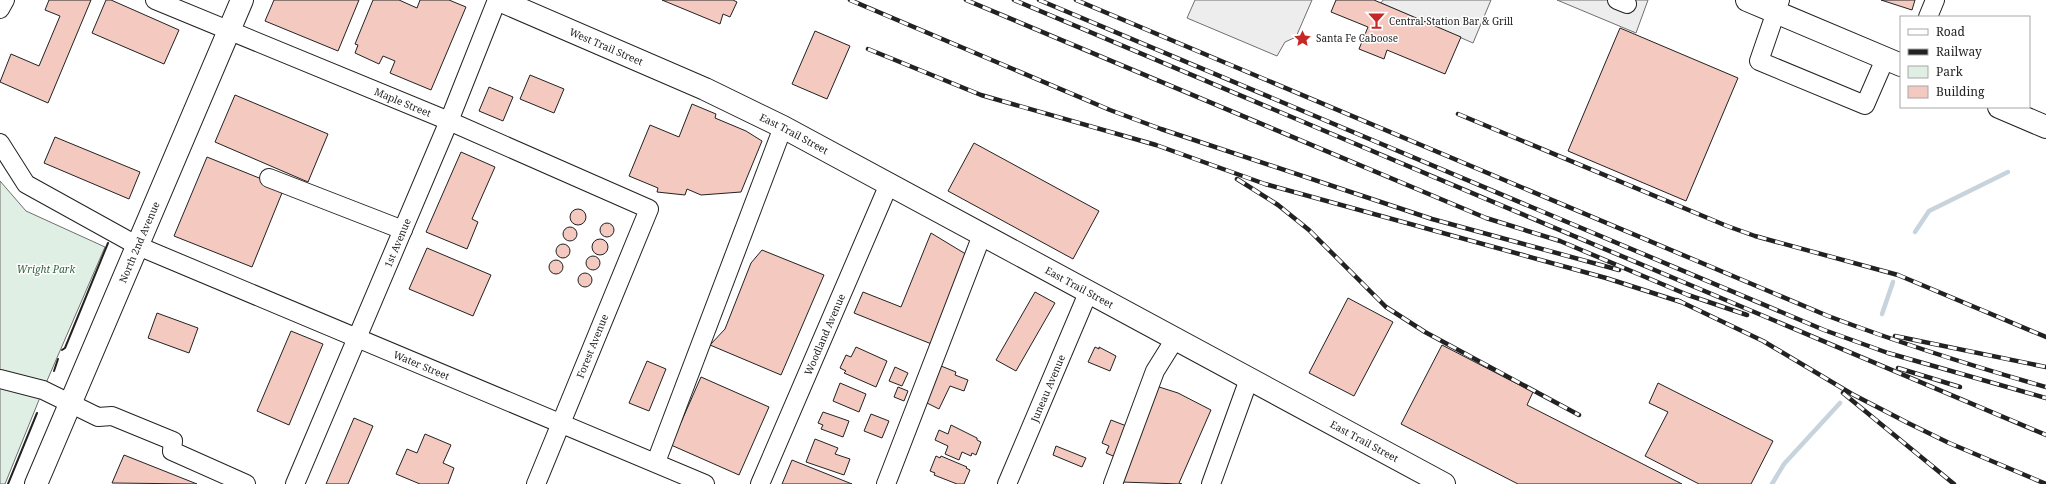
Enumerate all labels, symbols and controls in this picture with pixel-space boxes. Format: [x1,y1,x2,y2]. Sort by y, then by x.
bar icon: Central Station Bar & Grill [1366,11,1386,31]
place label: Central Station Bar & Grill [1389,14,1513,28]
legend [1900,16,2030,108]
text: Road [1936,23,1966,40]
street label: West Trail Street [567,24,646,69]
place icon: Santa Fe Caboose [1293,28,1313,48]
place label: Santa Fe Caboose [1316,31,1398,45]
text: Railway [1936,43,1982,60]
text: Park [1936,63,1964,80]
text: Building [1936,83,1985,100]
street label: Maple Street [372,84,434,120]
street label: East Trail Street [757,110,831,157]
street label: North 2nd Avenue [115,199,163,285]
street label: 1st Avenue [381,216,414,269]
park label: Wright Park [17,262,75,276]
street label: East Trail Street [1043,263,1116,311]
street label: Woodland Avenue [801,291,848,377]
street label: Forest Avenue [573,312,611,380]
street label: Water Street [391,347,452,383]
street label: Juneau Avenue [1027,352,1068,425]
street label: East Trail Street [1328,417,1401,465]

